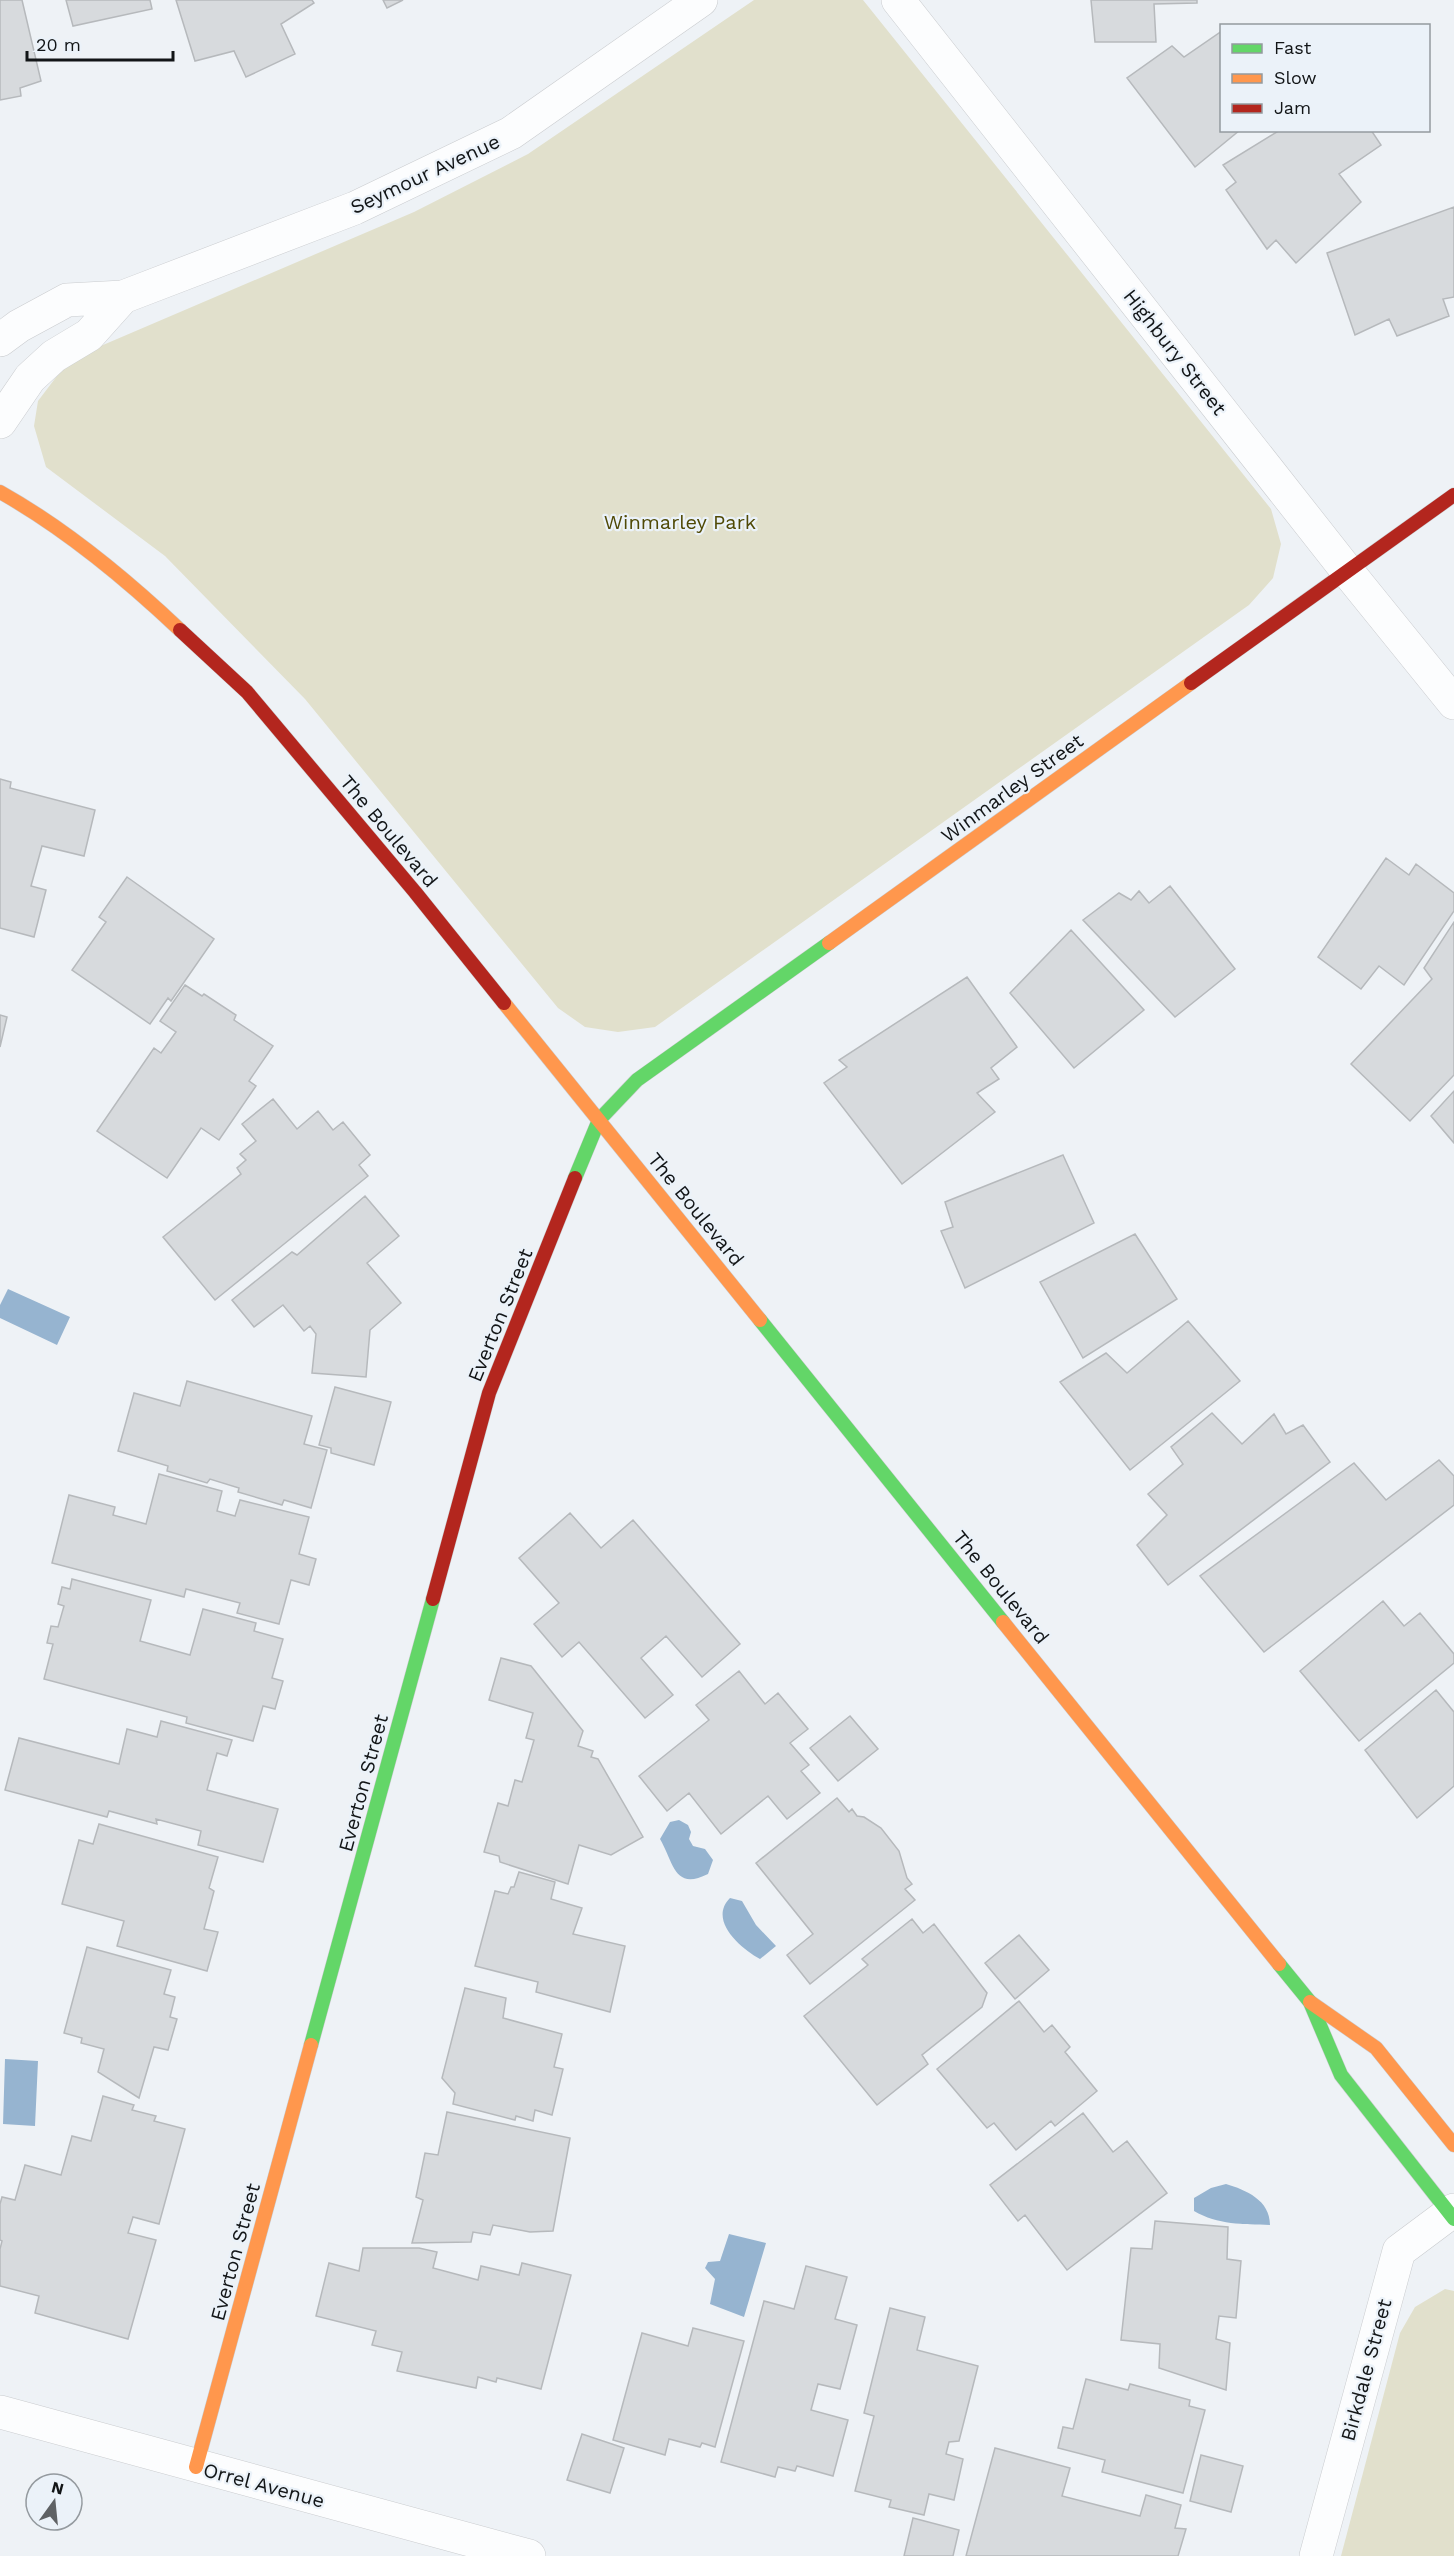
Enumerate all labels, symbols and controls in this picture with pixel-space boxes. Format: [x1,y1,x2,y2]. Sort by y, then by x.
scale bar [27,24,172,62]
legend [1220,24,1430,132]
text: 20 m [36,34,81,55]
text: Fast [1274,37,1312,58]
text: Slow [1274,67,1317,88]
text: Jam [1274,97,1311,118]
street label: Seymour Avenue [346,129,504,219]
street label: Highbury Street [1118,284,1232,420]
park label: Winmarley Park [604,510,756,534]
street label: Winmarley Street [936,728,1088,848]
street label: The Boulevard [335,770,443,892]
street label: The Boulevard [643,1147,749,1271]
street label: Everton Street [462,1244,538,1385]
street label: The Boulevard [948,1525,1054,1649]
street label: Everton Street [333,1711,393,1854]
street label: Everton Street [205,2180,265,2323]
street label: Birkdale Street [1336,2296,1397,2444]
street label: Orrel Avenue [201,2457,327,2513]
north arrow [24,2472,84,2532]
text: N [50,2477,66,2499]

